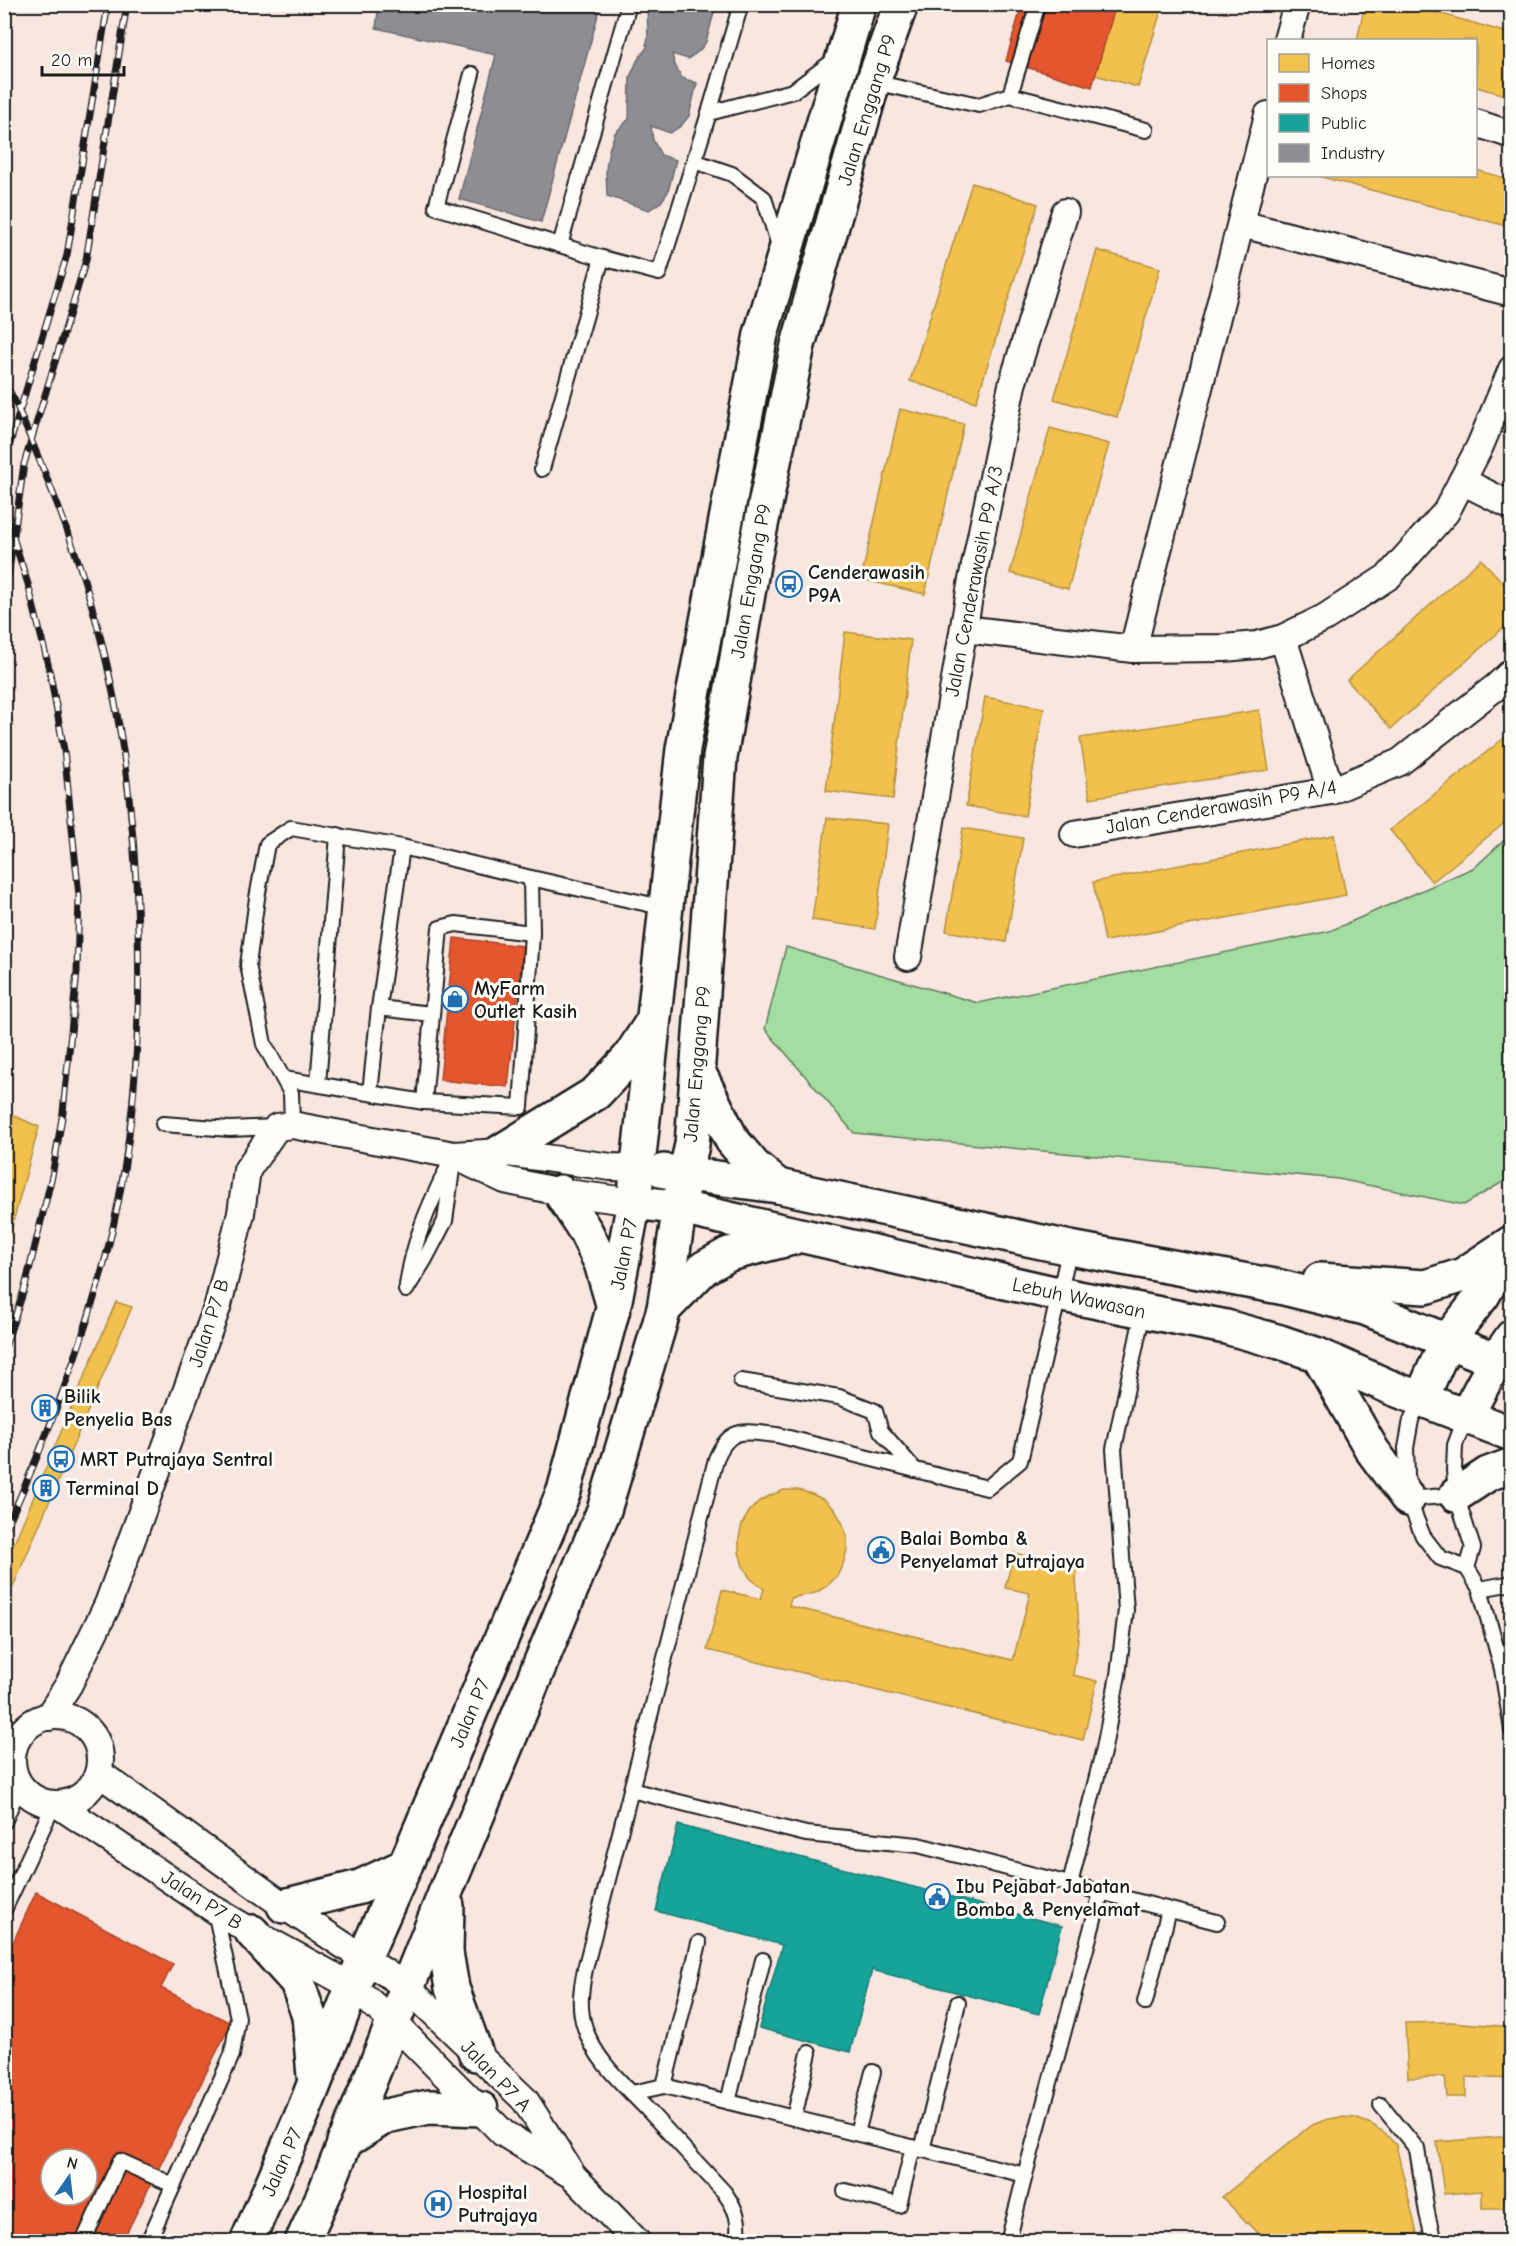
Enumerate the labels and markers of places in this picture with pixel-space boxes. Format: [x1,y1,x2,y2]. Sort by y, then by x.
place label: Cenderawasih P9A [808,561,925,607]
bus stop icon: Cenderawasih P9A [774,569,804,599]
place label: MyFarm Outlet Kasih [474,977,577,1023]
shop icon: MyFarm Outlet Kasih [440,984,470,1014]
place label: Bilik Penyelia Bas [64,1385,172,1431]
building icon: Bilik Penyelia Bas [30,1393,60,1423]
bus stop icon: MRT Putrajaya Sentral [46,1444,76,1474]
place label: MRT Putrajaya Sentral [80,1448,273,1471]
building icon: Terminal D [31,1473,61,1503]
place label: Terminal D [66,1477,159,1500]
place label: Balai Bomba & Penyelamat Putrajaya [900,1527,1085,1573]
public building icon: Balai Bomba & Penyelamat Putrajaya [866,1535,896,1565]
place label: Ibu Pejabat Jabatan Bomba & Penyelamat [956,1875,1140,1921]
public building icon: Ibu Pejabat Jabatan Bomba & Penyelamat [922,1882,952,1912]
place label: Hospital Putrajaya [458,2181,538,2227]
hospital icon: Hospital Putrajaya [423,2189,453,2219]

